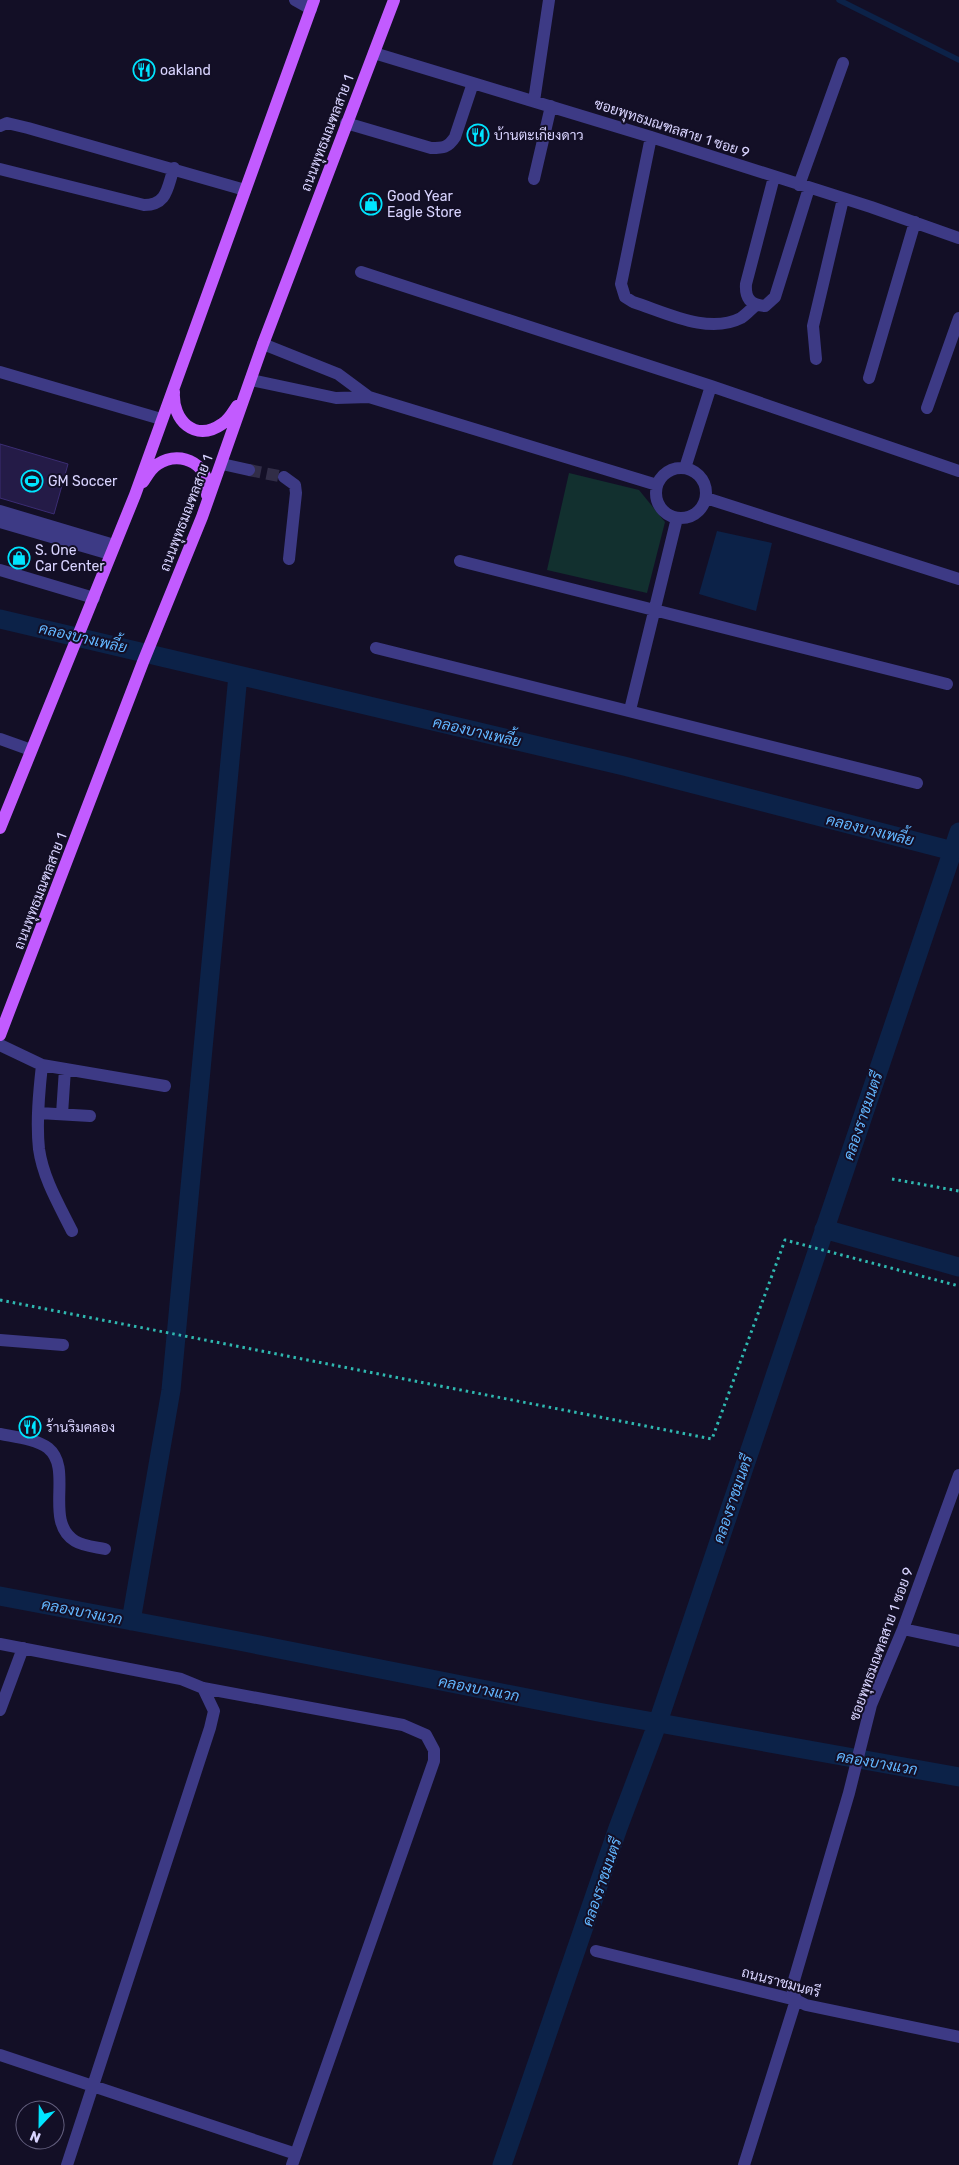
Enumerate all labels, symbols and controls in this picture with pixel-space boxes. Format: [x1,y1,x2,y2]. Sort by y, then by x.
restaurant icon: oakland [132,58,156,82]
place label: oakland [160,62,211,79]
street label: ถนนพุทธมณฑลสาย 1 [297,73,358,194]
street label: ซอยพุทธมณฑลสาย 1 ซอย 9 [592,95,752,163]
restaurant icon: บ้านตะเกียงดาว [466,123,490,147]
place label: บ้านตะเกียงดาว [494,126,584,144]
place label: Good Year Eagle Store [387,188,462,221]
shop icon: Good Year Eagle Store [359,192,383,216]
street label: ถนนพุทธมณฑลสาย 1 [156,453,217,574]
sports icon: GM Soccer [20,469,44,493]
place label: GM Soccer [48,473,118,490]
place label: S. One Car Center [35,542,105,575]
shop icon: S. One Car Center [7,546,31,570]
water label: คลองบางเพลี้ย [37,613,131,657]
water label: คลองบางเพลี้ย [431,707,525,751]
water label: คลองบางเพลี้ย [824,805,918,850]
street label: ถนนพุทธมณฑลสาย 1 [10,831,71,952]
water label: คลองราชมนตรี [839,1068,887,1162]
restaurant icon: ร้านริมคลอง [18,1415,42,1439]
place label: ร้านริมคลอง [46,1418,115,1436]
water label: คลองราชมนตรี [709,1451,757,1545]
street label: ซอยพุทธมณฑลสาย 1 ซอย 9 [846,1565,918,1724]
water label: คลองบางแวก [40,1595,124,1629]
water label: คลองบางแวก [437,1672,521,1706]
water label: คลองบางแวก [835,1747,919,1779]
water label: คลองราชมนตรี [578,1834,626,1928]
street label: ถนนราชมนตรี [740,1963,823,2001]
north arrow [15,2100,65,2150]
text: N [27,2127,43,2146]

